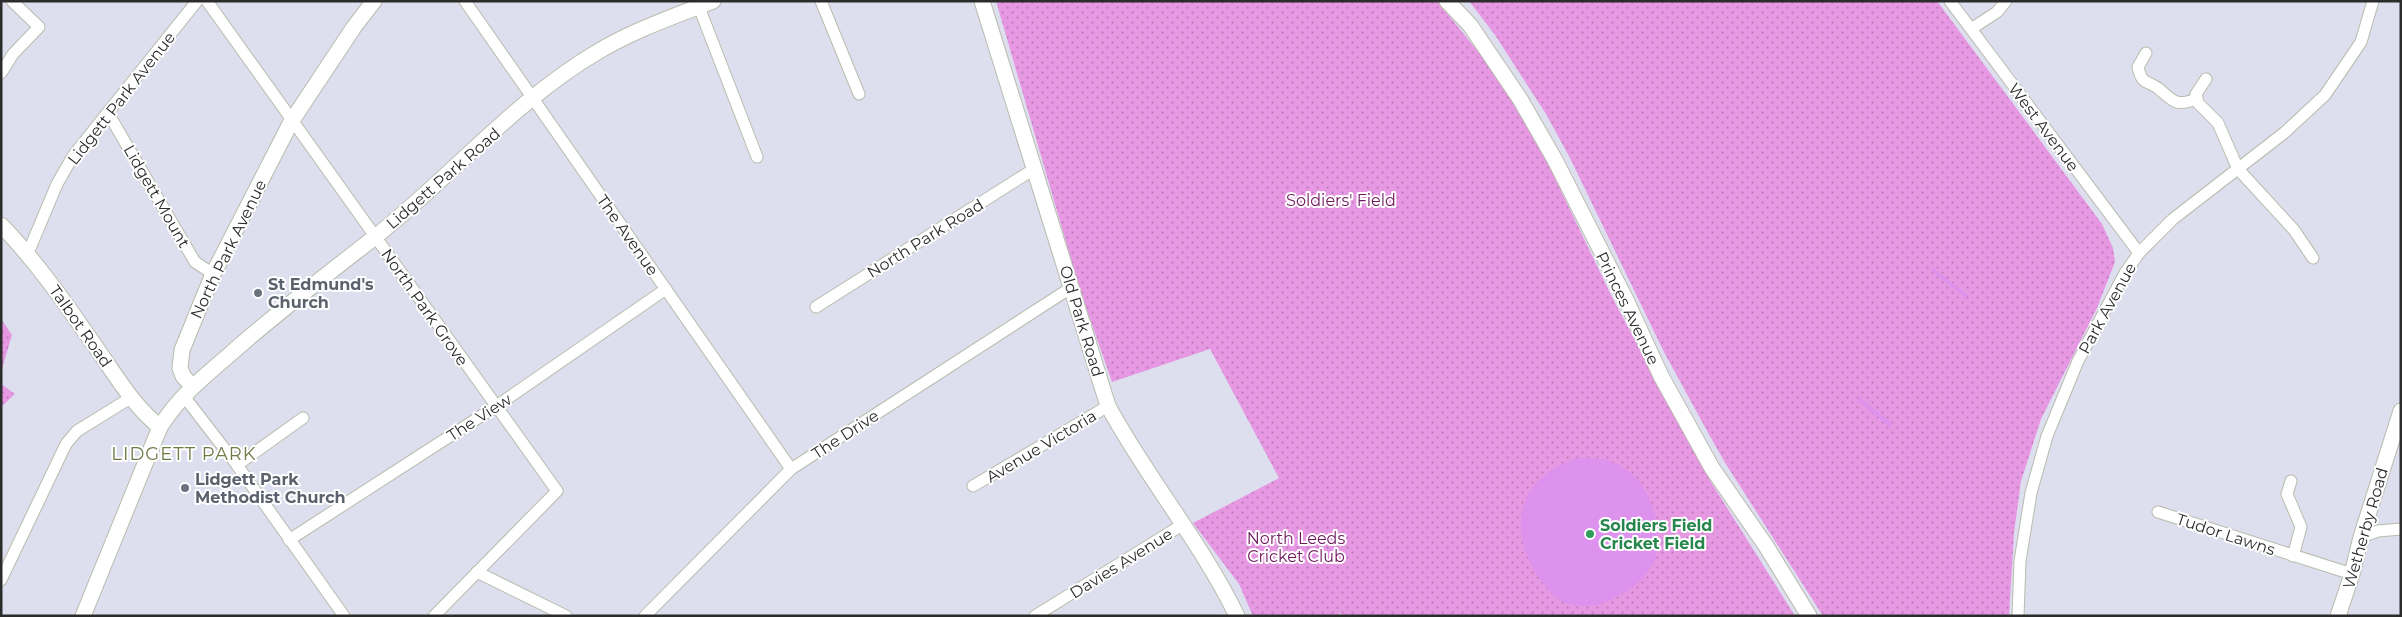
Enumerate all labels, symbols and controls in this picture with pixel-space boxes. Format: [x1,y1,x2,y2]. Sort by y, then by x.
street label: Lidgett Park Avenue [64,28,179,168]
street label: West Avenue [2004,79,2083,175]
street label: Lidgett Park Road [382,124,504,233]
street label: Lidgett Mount [119,141,194,251]
street label: North Park Avenue [187,177,270,322]
street label: The Avenue [593,191,662,279]
park label: Soldiers' Field [1286,191,1396,210]
street label: North Park Road [864,195,987,282]
street label: North Park Grove [377,245,472,369]
street label: Princes Avenue [1592,249,1663,368]
street label: Park Avenue [2075,259,2140,357]
street label: Old Park Road [1056,263,1107,379]
place label: St Edmund's Church [268,275,374,312]
street label: Talbot Road [45,282,116,371]
marker: St Edmund's Church [252,287,264,299]
street label: The View [444,390,515,445]
street label: The Drive [808,406,882,463]
street label: Avenue Victoria [983,406,1100,487]
district label: LIDGETT PARK [111,443,257,465]
street label: Wetherby Road [2339,465,2392,591]
place label: Lidgett Park Methodist Church [195,470,346,507]
marker: Lidgett Park Methodist Church [179,482,191,494]
street label: Tudor Lawns [2174,510,2278,559]
place label: Soldiers Field Cricket Field [1600,516,1712,553]
street label: Davies Avenue [1066,524,1176,603]
marker: Soldiers Field Cricket Field [1584,528,1596,540]
park label: North Leeds Cricket Club [1247,529,1345,566]

